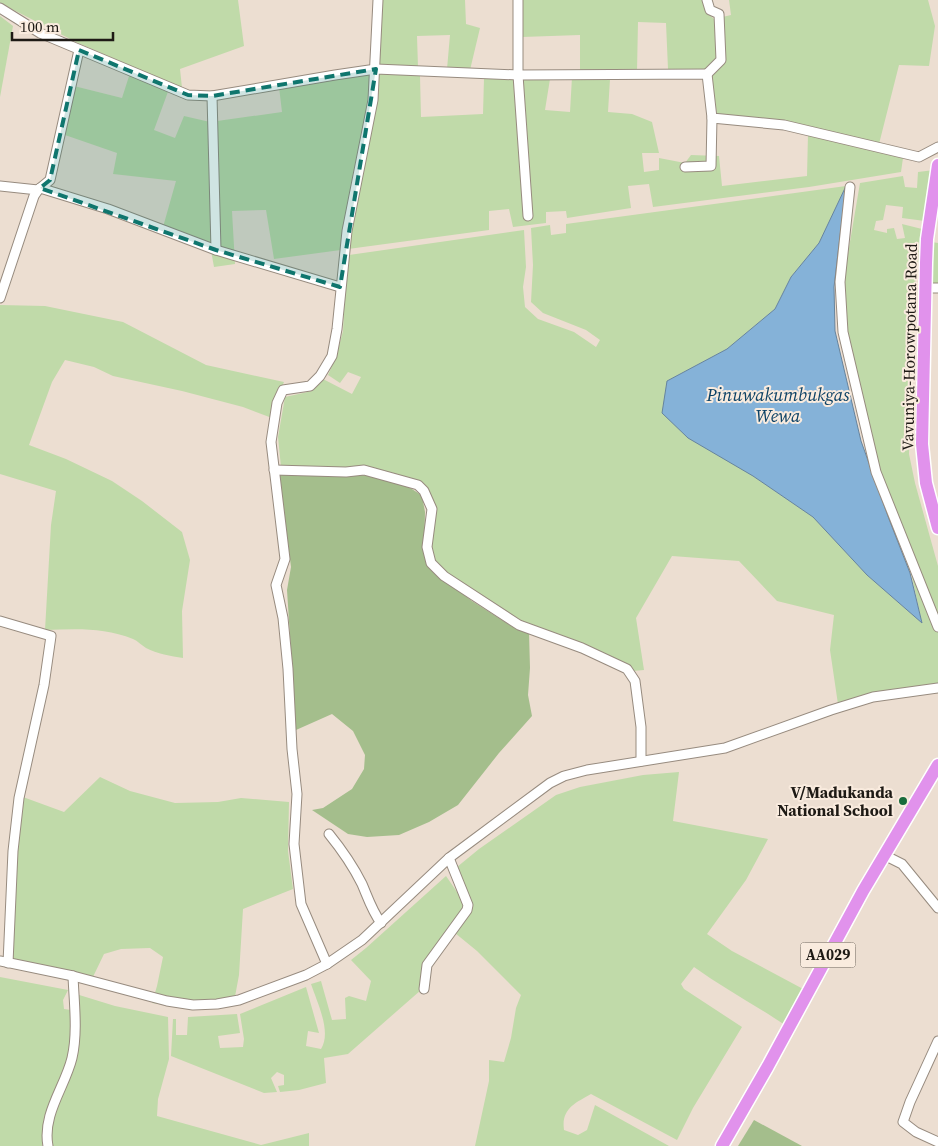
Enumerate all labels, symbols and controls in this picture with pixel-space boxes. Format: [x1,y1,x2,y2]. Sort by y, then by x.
scale bar [12,10,114,42]
text: 100 m [20,16,60,37]
street label: Vavuniya-Horowpotana Road [896,243,922,451]
water label: Pinuwakumbukgas Wewa [705,382,850,428]
place label: V/Madukanda National School [777,781,894,821]
marker: V/Madukanda National School [897,795,909,807]
road number: AA029 [800,942,856,968]

